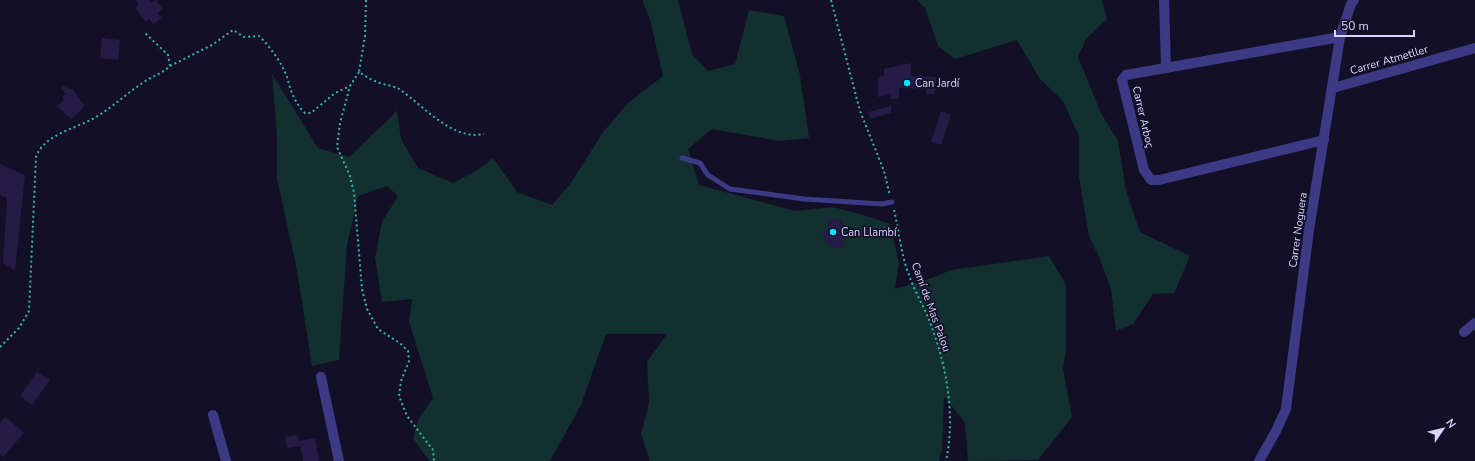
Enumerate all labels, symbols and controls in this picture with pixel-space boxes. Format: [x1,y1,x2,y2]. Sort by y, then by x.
scale bar [1335,12,1414,38]
text: 50 m [1341,18,1369,34]
street label: Carrer Atmetller [1348,42,1430,78]
place label: Can Jardí [915,76,961,91]
marker: Can Jardí [902,78,912,88]
street label: Carrer Arboç [1129,85,1157,149]
street label: Carrer Noguera [1285,191,1311,269]
place label: Can Llambí [841,225,898,240]
marker: Can Llambí [828,227,838,237]
street label: Camí de Mas Palou [908,260,954,354]
north arrow [1423,409,1463,449]
text: N [1442,416,1459,431]

